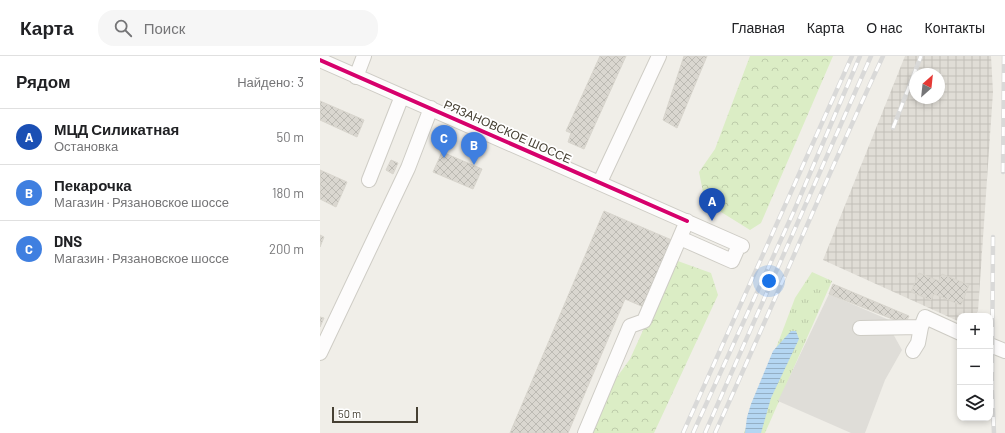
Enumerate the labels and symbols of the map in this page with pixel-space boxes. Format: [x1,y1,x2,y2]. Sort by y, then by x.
north arrow [909,68,945,104]
street label: РЯЗАНОВСКОЕ ШОССЕ [442,96,574,166]
pin: C [431,125,457,158]
pin: B [461,132,487,165]
pin: A [699,188,725,221]
your location [759,271,779,291]
scale bar [332,405,418,424]

